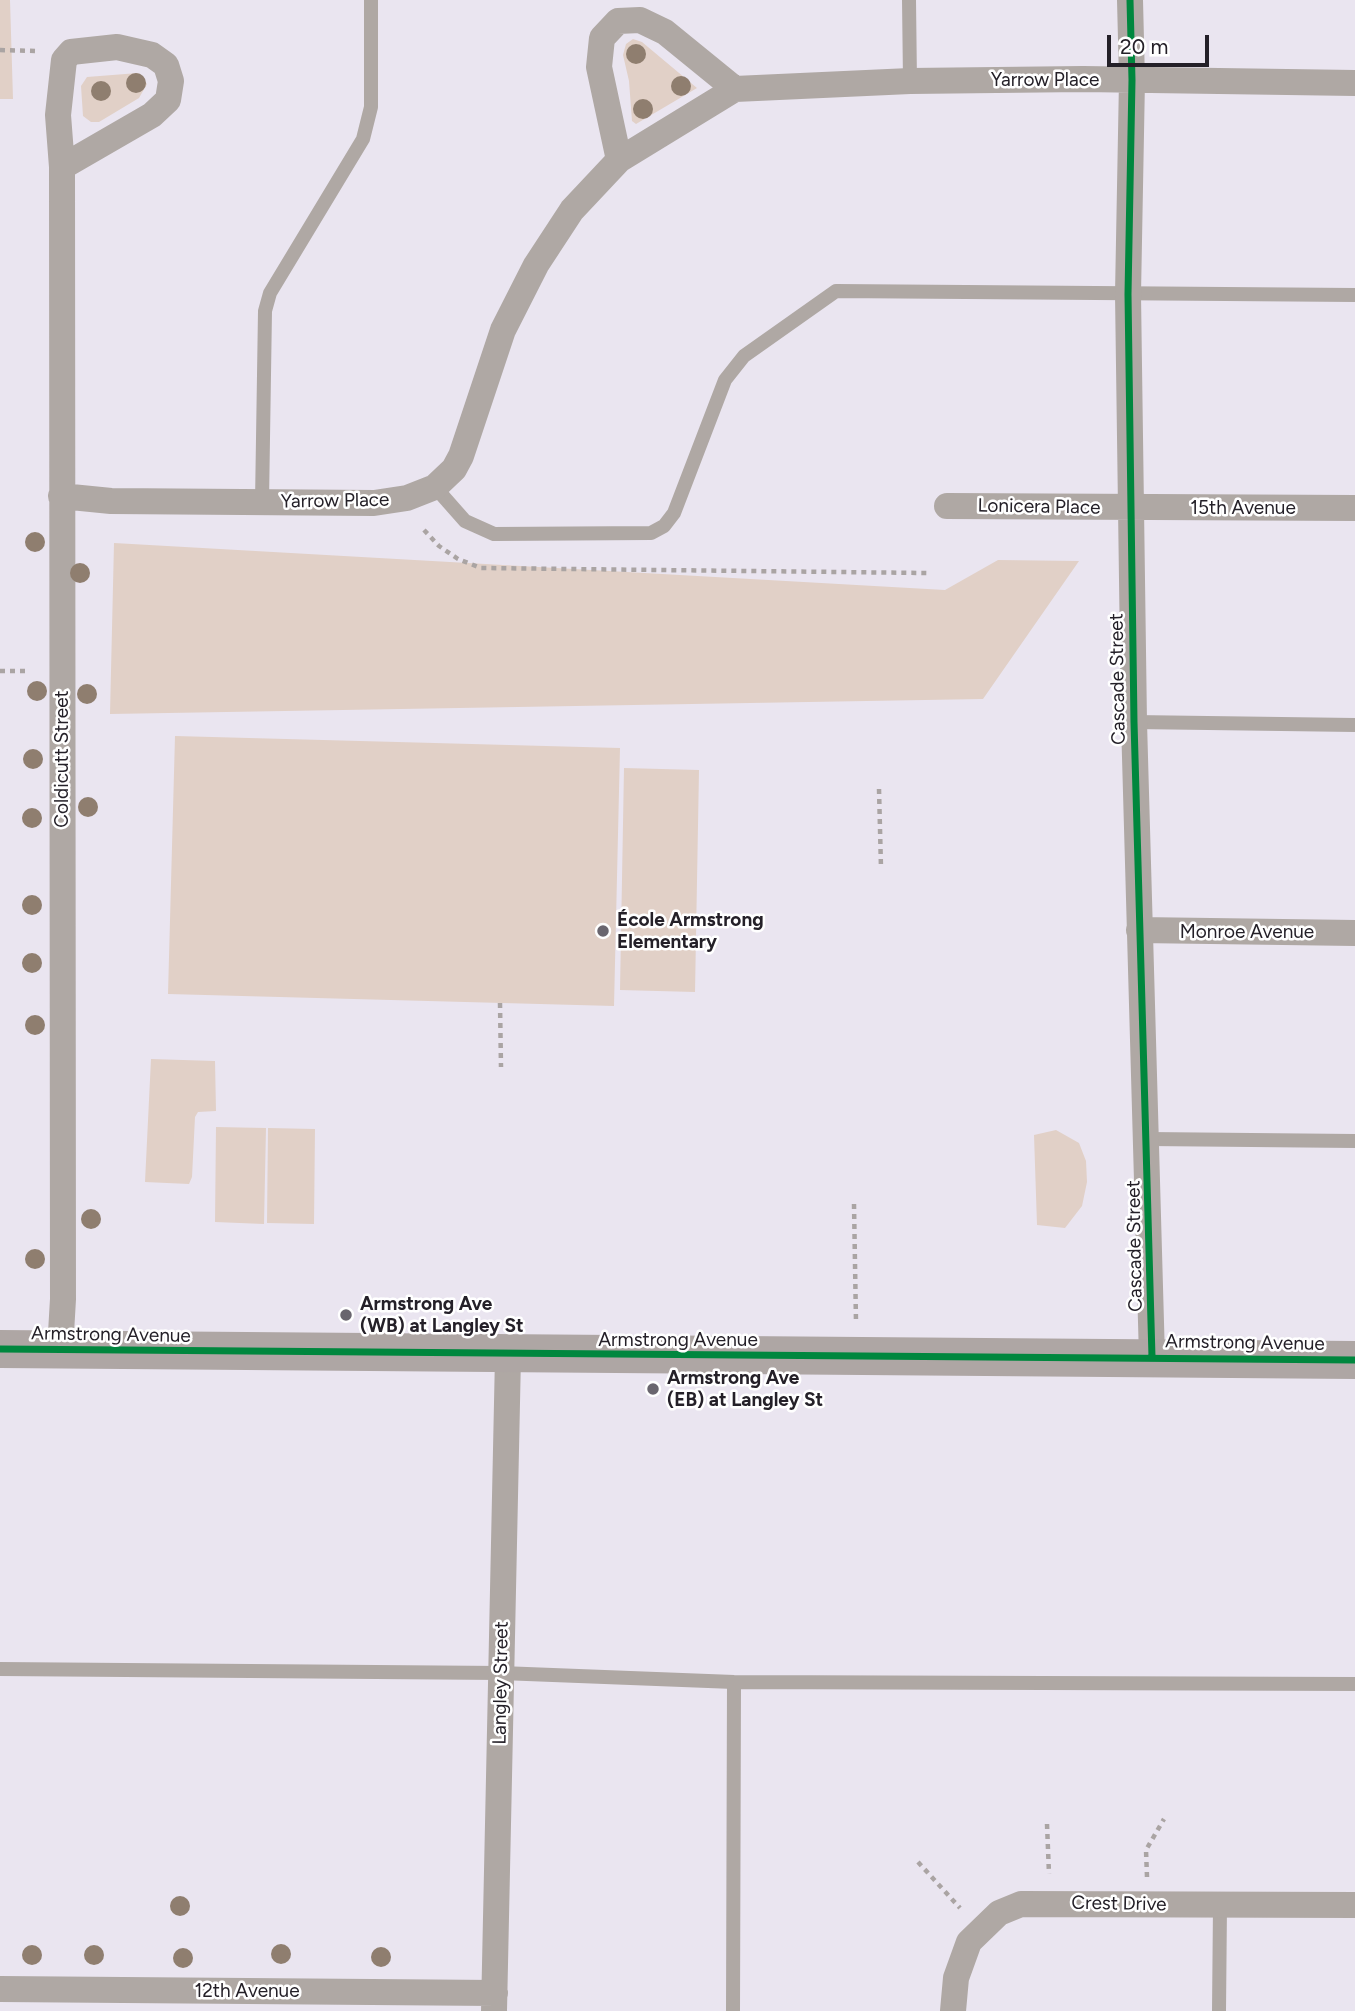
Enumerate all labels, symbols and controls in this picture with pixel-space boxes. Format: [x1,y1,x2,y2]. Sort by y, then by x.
scale bar [1110,21,1212,65]
text: 20 m [1120,34,1168,59]
street label: Yarrow Place [991,69,1099,91]
street label: Yarrow Place [280,489,390,513]
street label: Lonicera Place [977,495,1101,519]
street label: 15th Avenue [1190,497,1296,519]
street label: Cascade Street [1105,613,1131,745]
street label: Coldicutt Street [51,690,73,828]
place label: École Armstrong Elementary [617,909,764,953]
street label: Monroe Avenue [1180,921,1314,943]
marker: École Armstrong Elementary [595,923,611,939]
street label: Cascade Street [1122,1180,1148,1312]
place label: Armstrong Ave (WB) at Langley St [360,1293,524,1337]
marker: Armstrong Ave (WB) at Langley St [338,1307,354,1323]
street label: Armstrong Avenue [31,1322,191,1348]
street label: Armstrong Avenue [598,1329,758,1351]
street label: Armstrong Avenue [1165,1330,1325,1356]
place label: Armstrong Ave (EB) at Langley St [667,1367,823,1411]
marker: Armstrong Ave (EB) at Langley St [645,1381,661,1397]
street label: Langley Street [489,1621,513,1745]
street label: Crest Drive [1071,1892,1167,1916]
street label: 12th Avenue [194,1980,300,2002]

